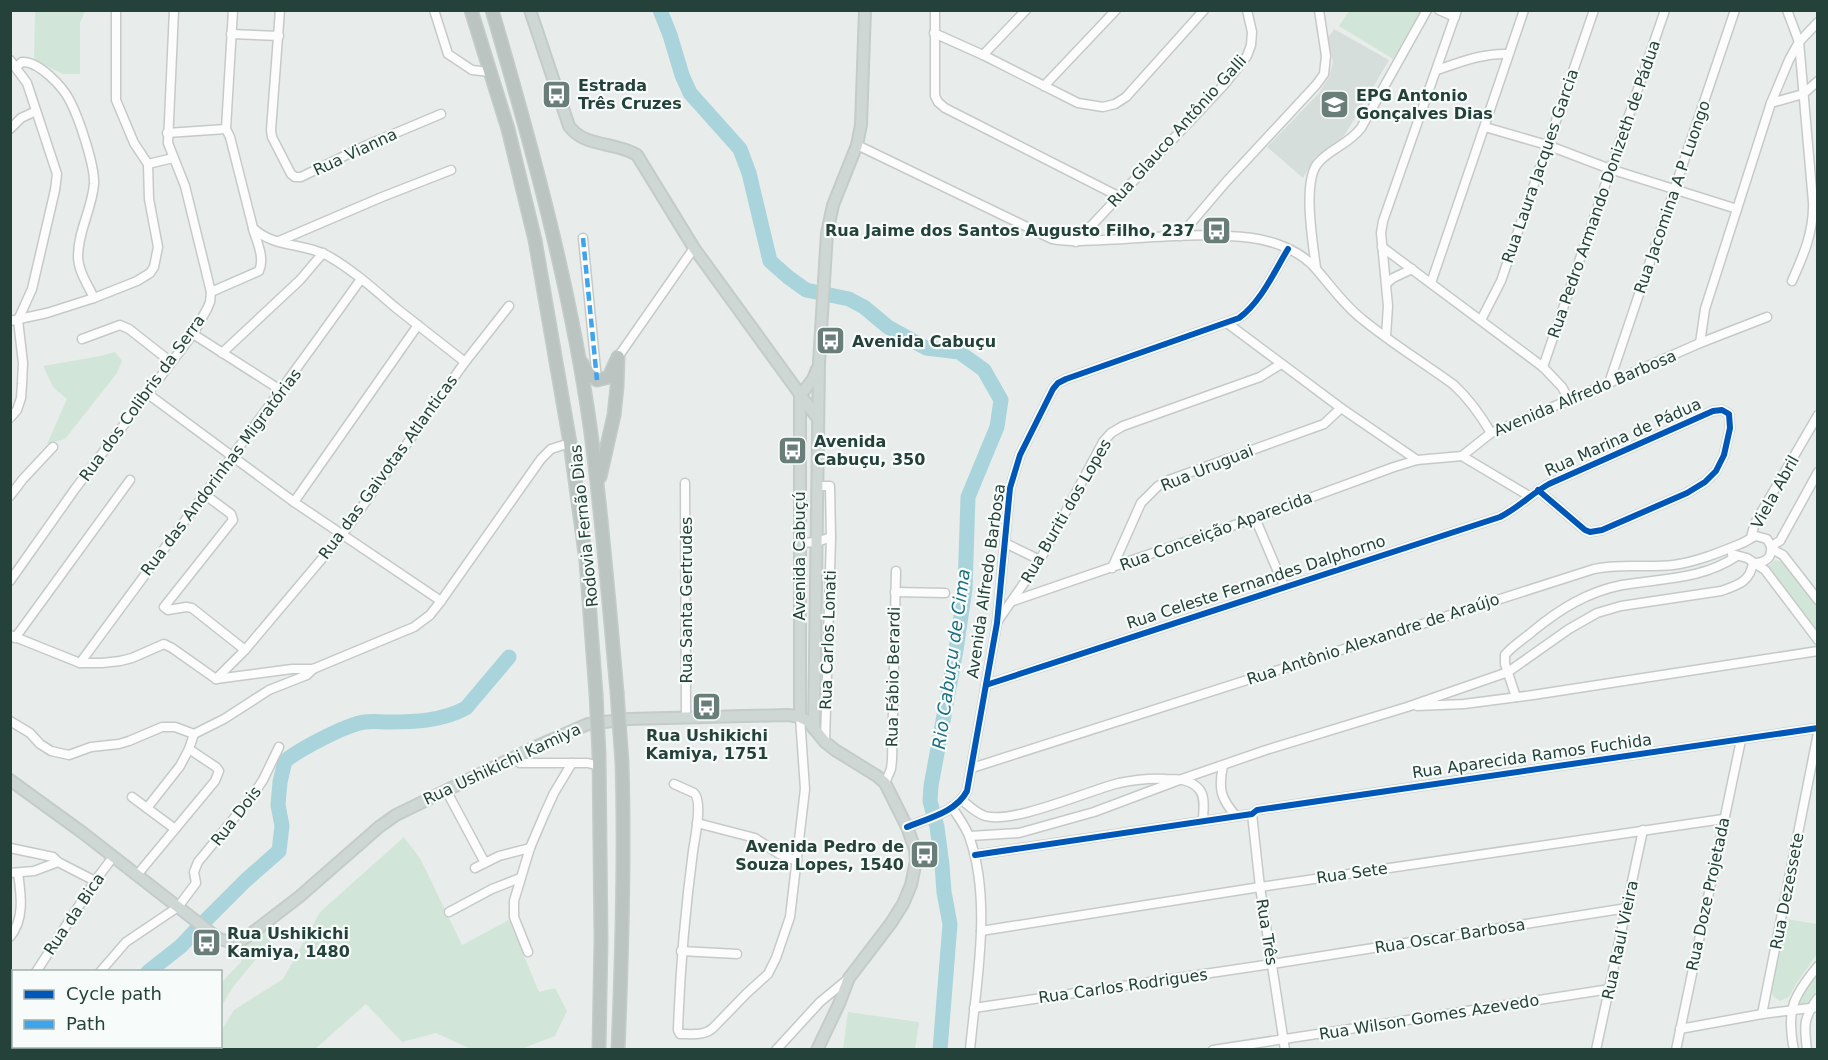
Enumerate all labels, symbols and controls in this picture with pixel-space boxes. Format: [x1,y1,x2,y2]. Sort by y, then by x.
street label: Rua Pedro Armando Donizeth de Pádua [1544,38,1664,340]
street label: Rua Glauco Antônio Galli [1104,51,1250,211]
street label: Rua Laura Jacques Garcia [1498,66,1582,266]
place label: Estrada Três Cruzes [578,76,682,113]
bus stop icon: Estrada Três Cruzes [541,78,573,110]
place label: EPG Antonio Gonçalves Dias [1356,86,1493,123]
school or university icon: EPG Antonio Gonçalves Dias [1319,88,1351,120]
street label: Rua Jacomina A P Luongo [1630,98,1714,296]
street label: Rua Vianna [310,124,400,180]
bus stop icon: Rua Jaime dos Santos Augusto Filho, 237 [1200,214,1232,246]
place label: Rua Jaime dos Santos Augusto Filho, 237 [825,221,1195,240]
street label: Rua dos Colibris da Serra [75,311,209,485]
bus stop icon: Avenida Cabuçu [815,325,847,357]
place label: Avenida Cabuçu [852,332,996,351]
street label: Avenida Alfredo Barbosa [1491,346,1679,440]
street label: Rua das Andorinhas Migratórias [137,365,305,579]
street label: Rua das Gaivotas Atlanticas [315,371,461,563]
street label: Rua Marina de Pádua [1542,394,1704,480]
place label: Avenida Cabuçu, 350 [814,432,925,469]
bus stop icon: Avenida Cabuçu, 350 [777,434,809,466]
street label: Rua Buriti dos Lopes [1017,435,1115,587]
street label: Rua Uruguai [1158,441,1256,495]
street label: Rodovia Fernão Dias [566,444,602,608]
street label: Viela Abril [1747,452,1803,532]
street label: Avenida Alfredo Barbosa [963,482,1009,680]
street label: Rua Conceição Aparecida [1117,487,1315,575]
street label: Avenida Cabuçú [790,491,809,621]
street label: Rua Santa Gertrudes [677,517,696,683]
street label: Rua Celeste Fernandes Dalphorno [1124,531,1388,633]
water label: Rio Cabuçu de Cima [928,567,974,751]
street label: Rua Carlos Lonati [816,570,840,710]
street label: Rua Antônio Alexandre de Araújo [1244,589,1502,689]
street label: Rua Fábio Berardi [882,607,904,747]
bus stop icon: Rua Ushikichi Kamiya, 1751 [691,691,723,723]
street label: Rua Ushikichi Kamiya [420,719,584,809]
place label: Rua Ushikichi Kamiya, 1751 [646,726,768,763]
street label: Rua Aparecida Ramos Fuchida [1411,730,1653,782]
street label: Rua Dois [207,782,265,850]
street label: Rua Doze Projetada [1682,815,1734,973]
street label: Rua Dezessete [1766,831,1808,951]
place label: Avenida Pedro de Souza Lopes, 1540 [735,837,904,874]
bus stop icon: Avenida Pedro de Souza Lopes, 1540 [909,839,941,871]
street label: Rua Sete [1315,859,1389,887]
street label: Rua da Bica [40,870,108,958]
street label: Rua Raul Vieira [1598,879,1642,1001]
street label: Rua Três [1252,897,1282,967]
street label: Rua Oscar Barbosa [1373,915,1527,957]
place label: Rua Ushikichi Kamiya, 1480 [227,924,350,961]
bus stop icon: Rua Ushikichi Kamiya, 1480 [190,926,222,958]
street label: Rua Carlos Rodrigues [1037,965,1209,1007]
legend [12,970,222,1048]
text: Cycle path [66,983,162,1004]
street label: Rua Wilson Gomes Azevedo [1318,990,1540,1044]
text: Path [66,1013,106,1034]

